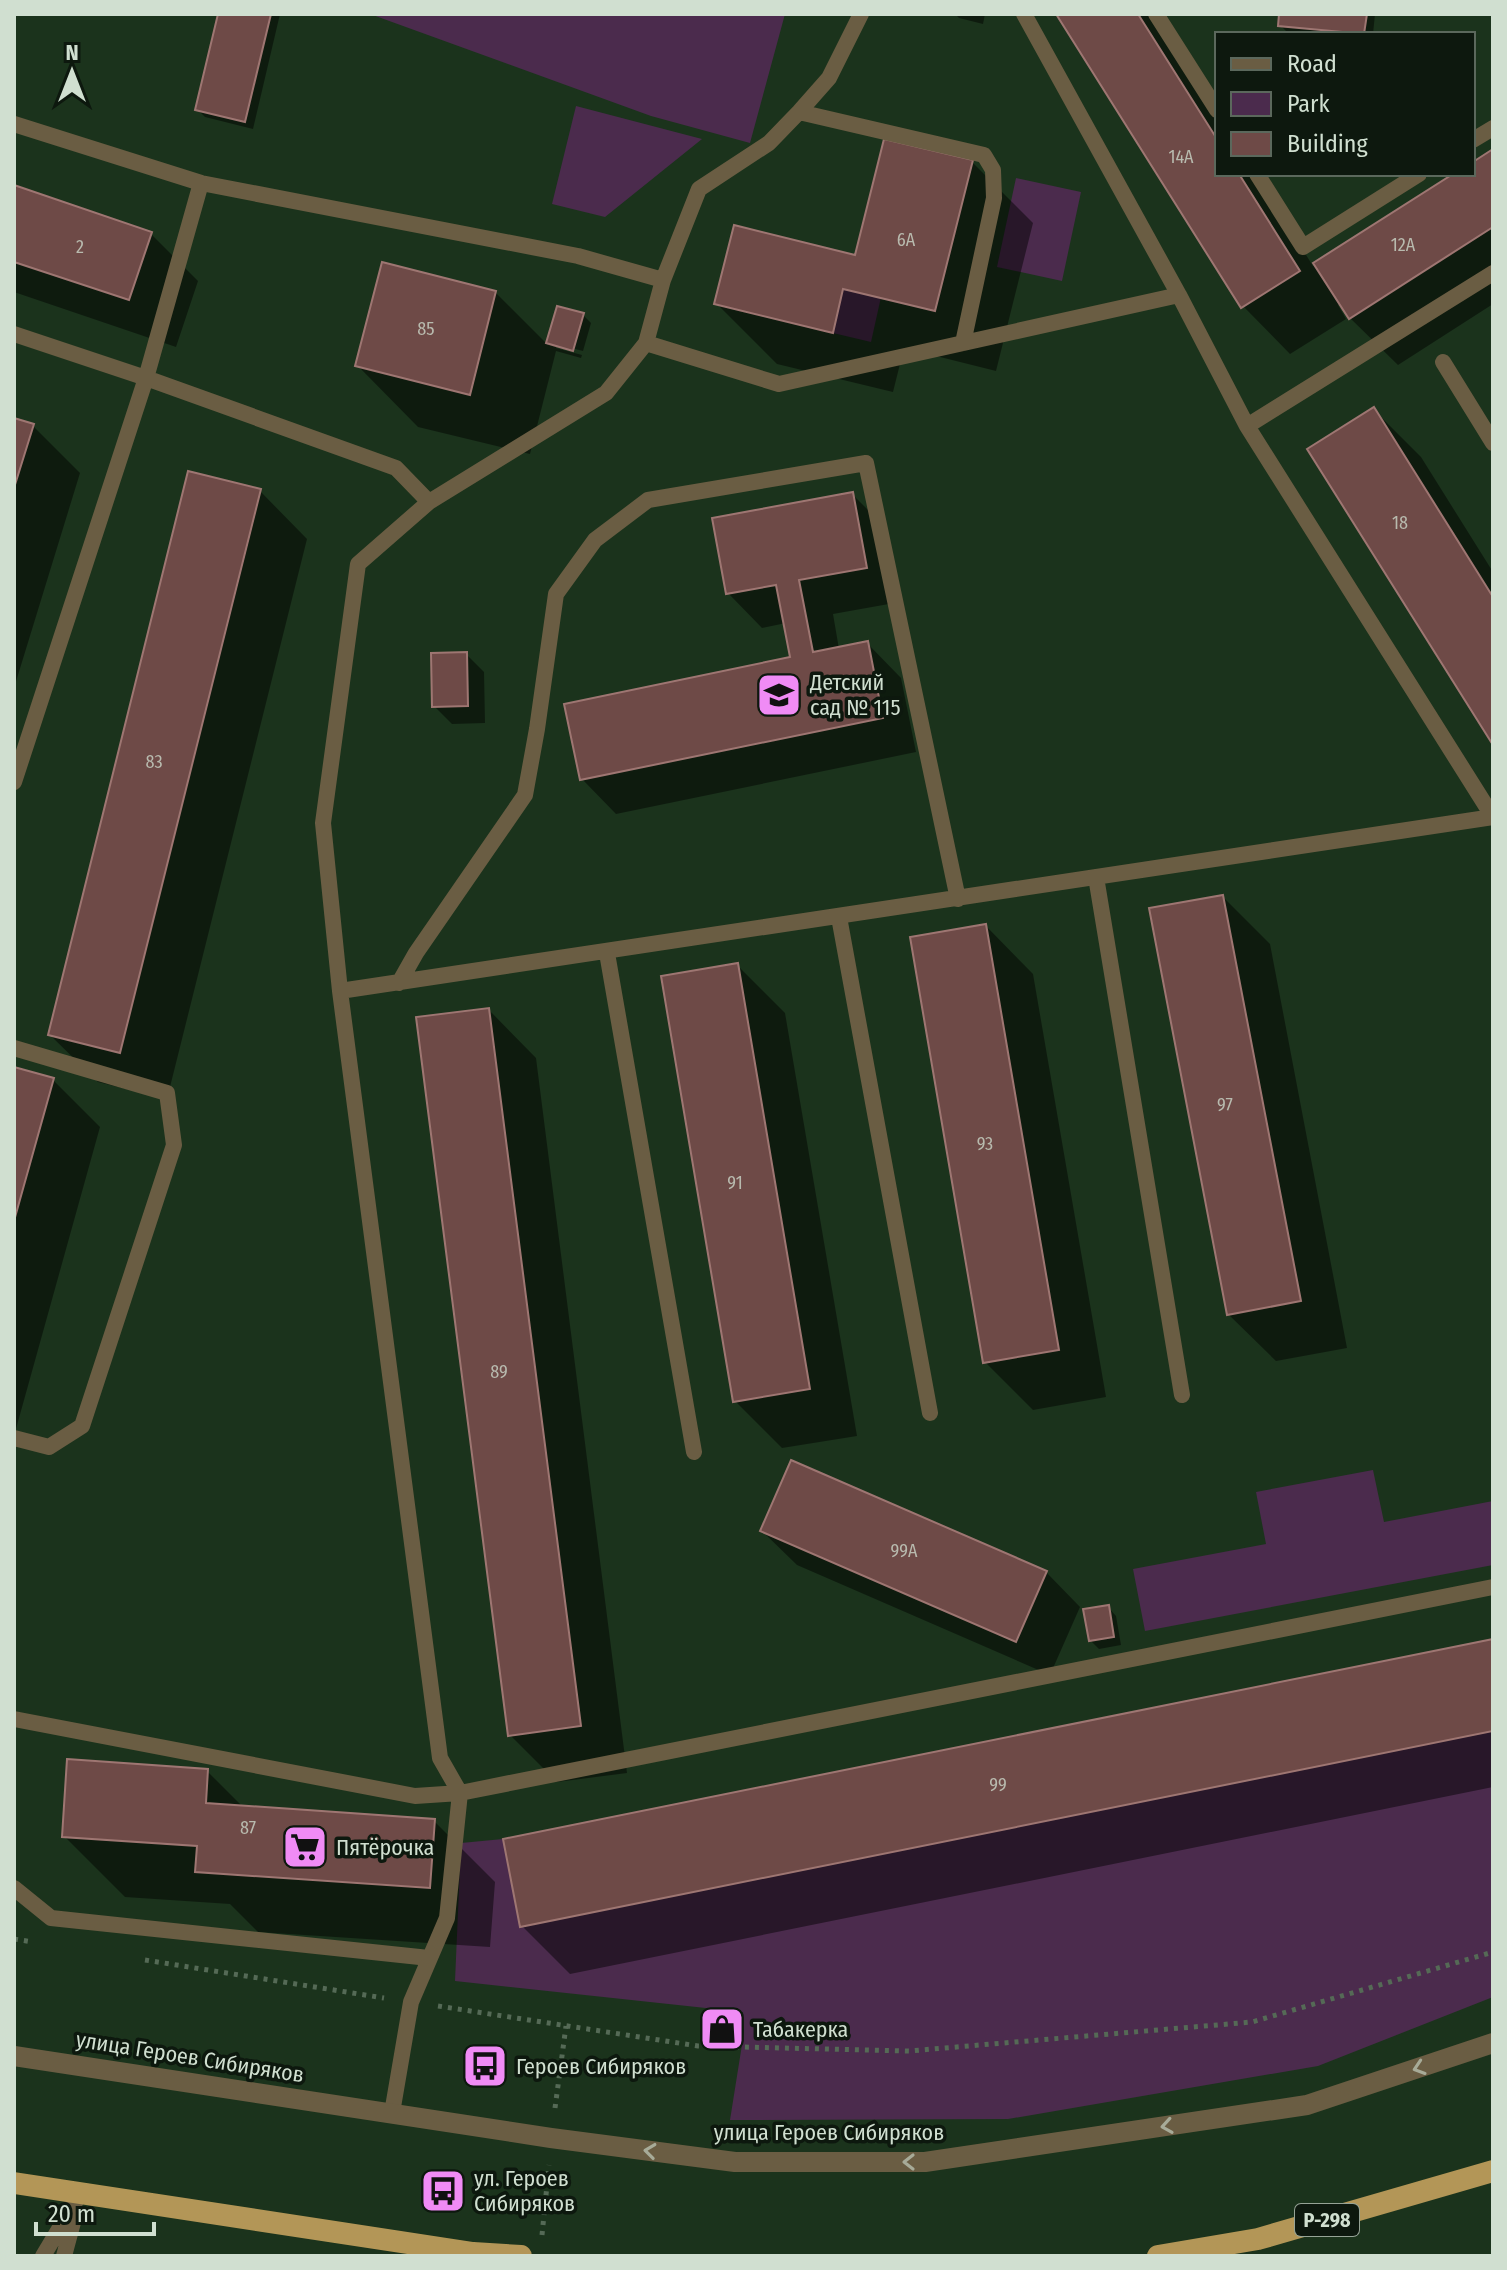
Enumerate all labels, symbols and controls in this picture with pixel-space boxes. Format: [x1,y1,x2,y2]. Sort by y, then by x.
north arrow [32,32,112,112]
legend [1215,32,1475,176]
text: N [65,39,79,66]
text: Road [1287,50,1337,78]
text: Park [1287,90,1330,118]
text: Building [1287,130,1369,158]
house number: 14А [1168,146,1194,168]
house number: 6А [897,229,916,251]
house number: 12А [1391,234,1416,256]
house number: 2 [76,236,84,258]
house number: 85 [417,318,435,340]
house number: 18 [1392,512,1408,534]
place label: Детский сад № 115 [809,669,901,721]
school or university icon: Детский сад № 115 [755,671,803,719]
house number: 83 [145,751,163,773]
house number: 97 [1217,1094,1233,1116]
house number: 93 [977,1133,993,1155]
house number: 91 [727,1172,743,1194]
house number: 89 [490,1361,508,1383]
house number: 99А [891,1540,918,1562]
house number: 99 [989,1774,1007,1796]
house number: 87 [240,1817,256,1839]
supermarket icon: Пятёрочка [281,1823,329,1871]
place label: Пятёрочка [336,1834,434,1861]
shop icon: Табакерка [698,2005,746,2053]
place label: Табакерка [753,2016,848,2043]
street label: улица Героев Сибиряков [74,2026,306,2088]
bus stop icon: Героев Сибиряков [461,2042,509,2090]
place label: Героев Сибиряков [516,2053,686,2080]
one-way arrow [1413,2058,1427,2074]
one-way arrow [1160,2117,1173,2134]
street label: улица Героев Сибиряков [714,2119,944,2146]
one-way arrow [643,2142,656,2159]
one-way arrow [902,2153,915,2171]
place label: ул. Героев Сибиряков [474,2165,575,2217]
bus stop icon: ул. Героев Сибиряков [419,2167,467,2215]
scale bar [36,2186,154,2236]
text: 20 m [48,2200,95,2228]
road number: Р-298 [1295,2204,1359,2236]

